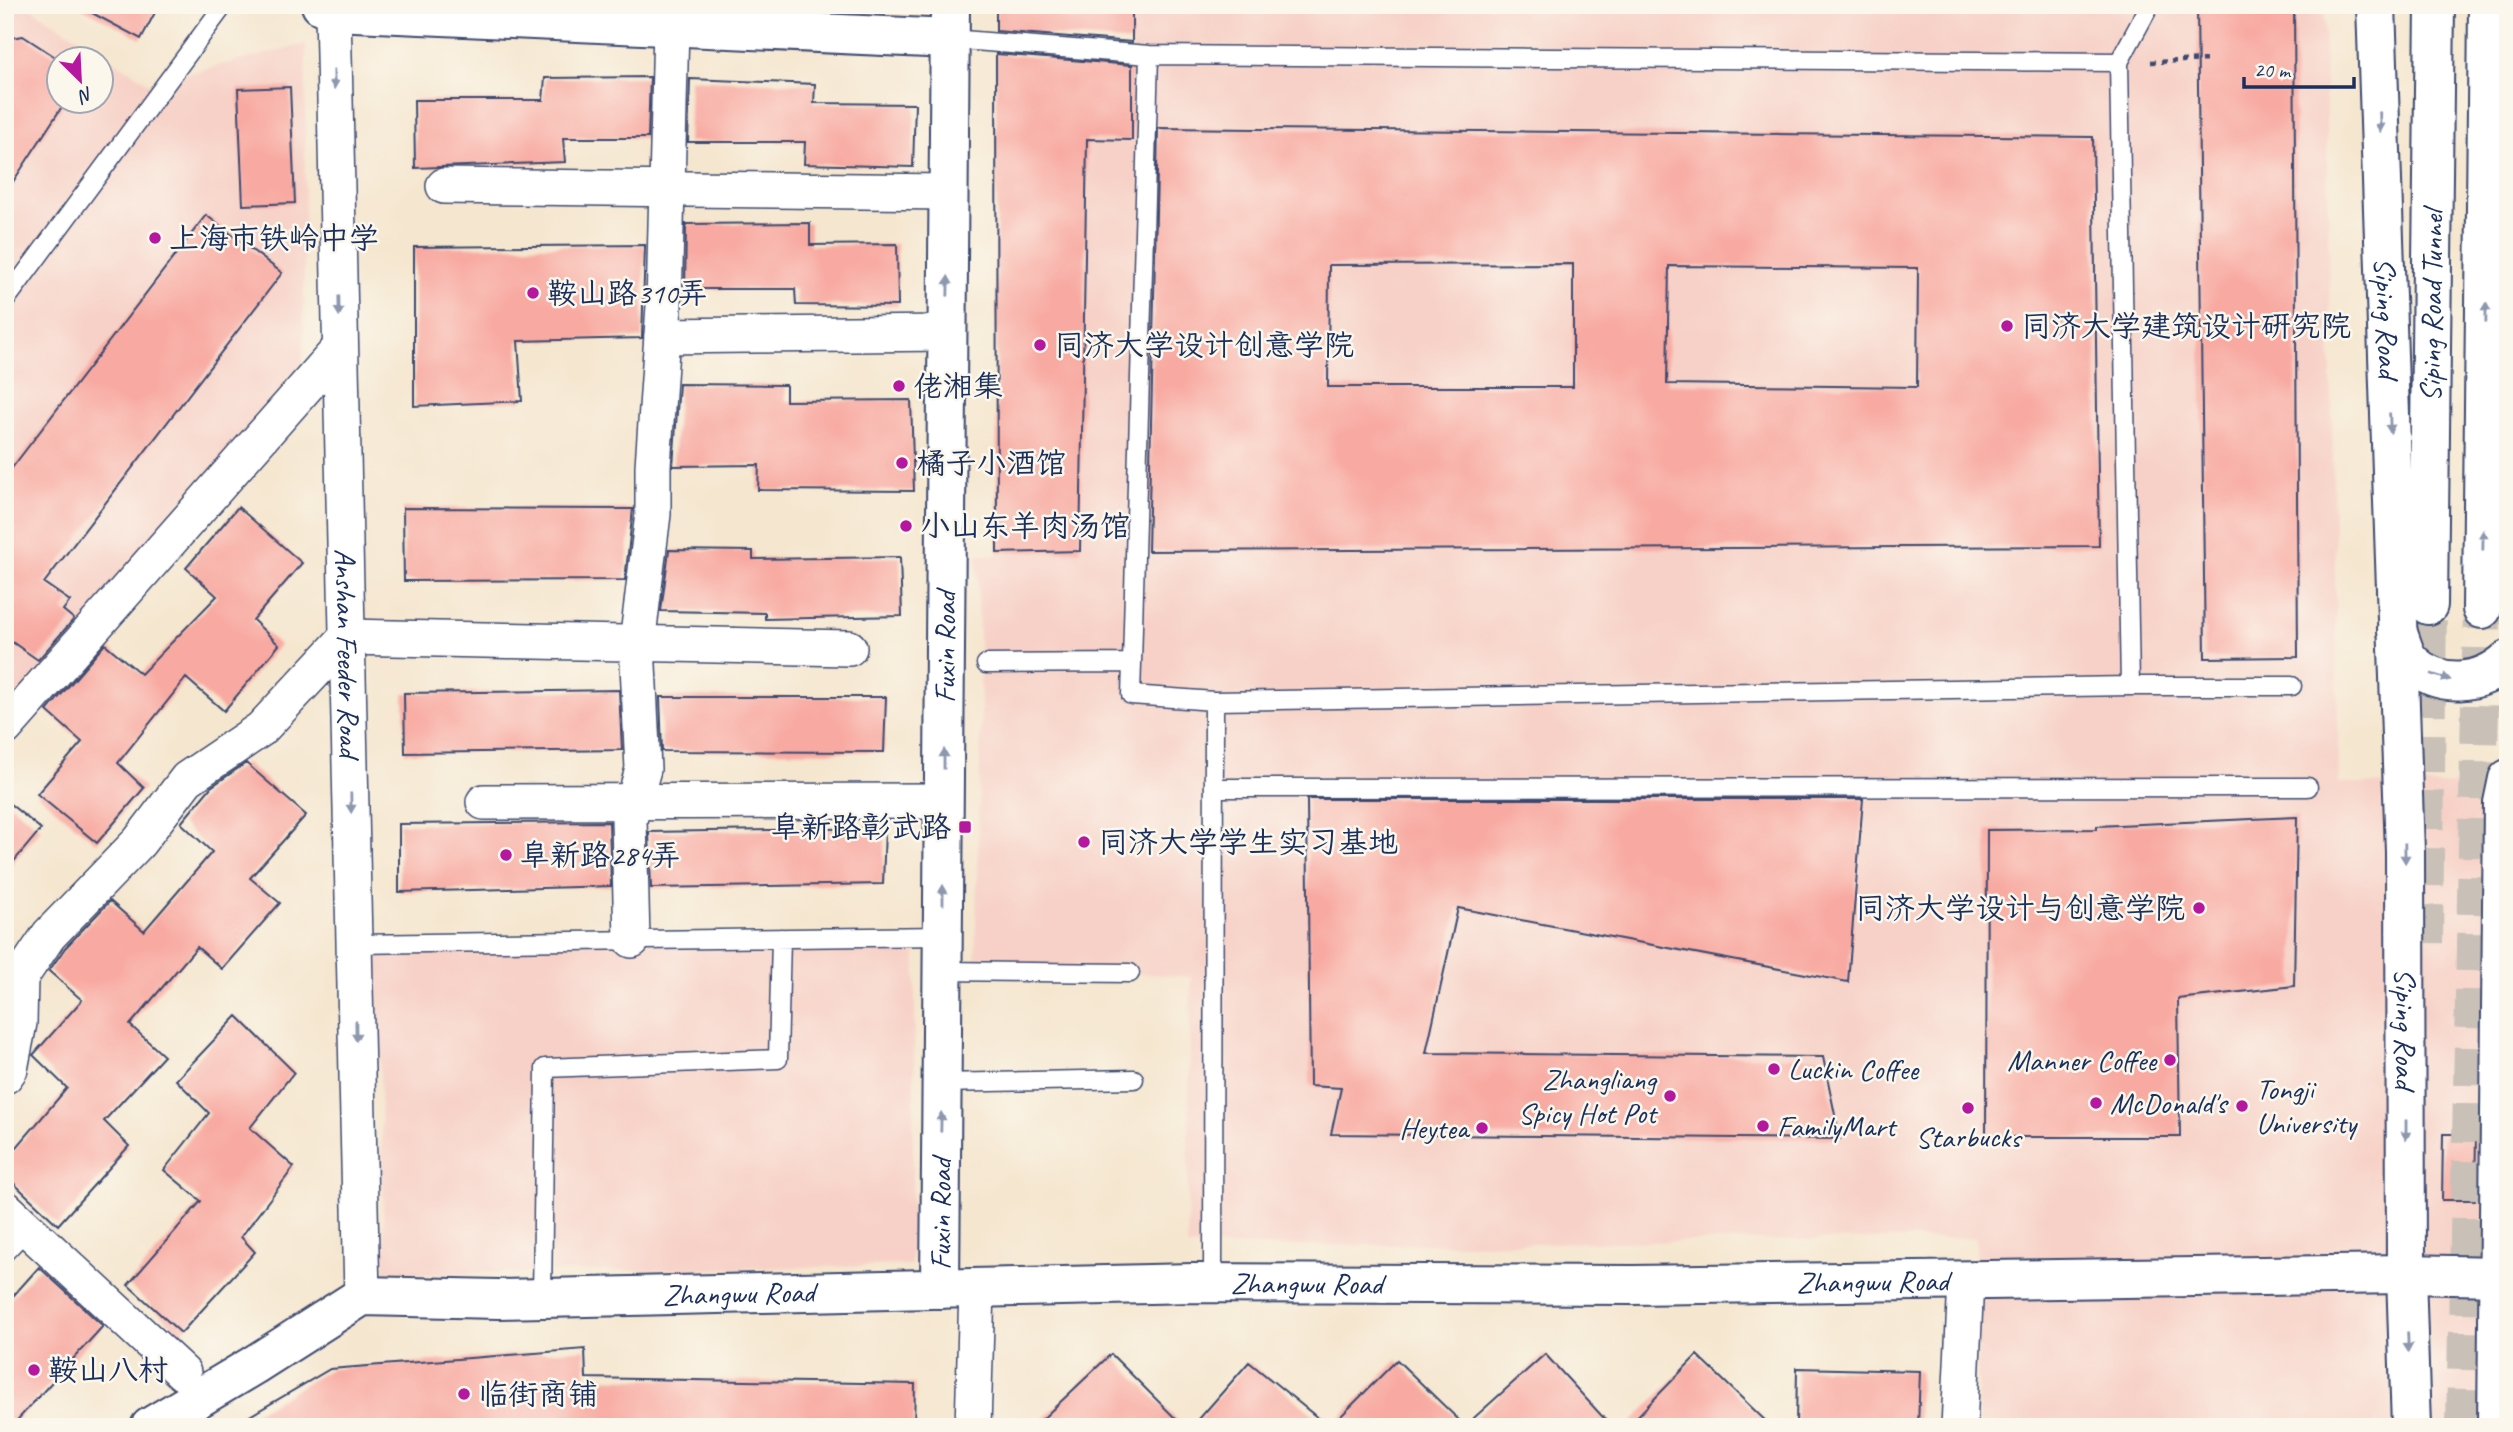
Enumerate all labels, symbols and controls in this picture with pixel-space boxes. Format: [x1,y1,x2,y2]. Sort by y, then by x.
north arrow [46,46,116,116]
scale bar [2244,46,2354,90]
text: 20 m [2254,57,2292,83]
one-way arrow [328,68,340,90]
text: N [73,81,97,109]
one-way arrow [2374,112,2386,134]
street label: Siping Road Tunnel [2411,205,2452,402]
place label: 上海市铁岭中学 [169,219,379,257]
marker: 上海市铁岭中学 [147,230,163,246]
street label: Siping Road [2366,257,2408,383]
place label: 鞍山路310弄 [547,274,708,312]
one-way arrow [942,275,954,297]
marker: 鞍山路310弄 [525,285,541,301]
one-way arrow [333,296,345,318]
one-way arrow [2480,302,2492,324]
place label: 同济大学建筑设计研究院 [2021,307,2351,345]
marker: 同济大学建筑设计研究院 [1999,318,2015,334]
place label: 同济大学设计创意学院 [1054,326,1354,364]
marker: 同济大学设计创意学院 [1032,337,1048,353]
place label: 佬湘集 [913,367,1003,405]
marker: 佬湘集 [891,378,907,394]
one-way arrow [2384,413,2396,435]
place label: 橘子小酒馆 [916,444,1066,482]
marker: 橘子小酒馆 [894,455,910,471]
place label: 小山东羊肉汤馆 [920,507,1130,545]
marker: 小山东羊肉汤馆 [898,518,914,534]
one-way arrow [2477,529,2489,551]
street label: Anshan Feeder Road [326,548,369,762]
street label: Fuxin Road [926,587,964,703]
one-way arrow [2431,672,2452,682]
one-way arrow [938,747,950,769]
one-way arrow [345,793,357,815]
place label: 阜新路彰武路 [771,808,951,846]
marker: 阜新路彰武路 [957,819,973,835]
place label: 同济大学学生实习基地 [1098,823,1398,861]
marker: 同济大学学生实习基地 [1076,834,1092,850]
place label: 阜新路284弄 [520,836,681,874]
one-way arrow [2400,842,2411,864]
marker: 阜新路284弄 [498,847,514,863]
one-way arrow [937,884,949,906]
place label: 同济大学设计与创意学院 [1855,889,2185,927]
marker: 同济大学设计与创意学院 [2191,900,2207,916]
street label: Siping Road [2386,968,2425,1093]
one-way arrow [350,1020,362,1042]
place label: Manner Coffee [2007,1041,2158,1079]
place label: Luckin Coffee [1788,1050,1920,1088]
marker: Manner Coffee [2162,1052,2178,1068]
place label: Zhangliang Spicy Hot Pot [1518,1060,1659,1132]
marker: Luckin Coffee [1766,1061,1782,1077]
place label: Tongji University [2256,1070,2359,1142]
place label: McDonald's [2110,1084,2229,1122]
marker: Zhangliang Spicy Hot Pot [1662,1088,1678,1104]
marker: McDonald's [2088,1095,2104,1111]
marker: Tongji University [2234,1098,2250,1114]
marker: Starbucks [1960,1100,1976,1116]
place label: FamilyMart [1777,1107,1898,1145]
place label: Heytea [1399,1109,1471,1147]
one-way arrow [935,1111,947,1133]
marker: FamilyMart [1755,1118,1771,1134]
place label: Starbucks [1916,1118,2023,1156]
one-way arrow [2400,1119,2412,1141]
marker: Heytea [1474,1120,1490,1136]
street label: Fuxin Road [921,1154,960,1270]
street label: Zhangwu Road [1796,1261,1953,1302]
street label: Zhangwu Road [1230,1264,1387,1303]
street label: Zhangwu Road [662,1273,819,1314]
one-way arrow [2403,1332,2414,1354]
place label: 鞍山八村 [48,1351,168,1389]
marker: 鞍山八村 [26,1362,42,1378]
place label: 临街商铺 [478,1375,598,1413]
marker: 临街商铺 [456,1386,472,1402]

